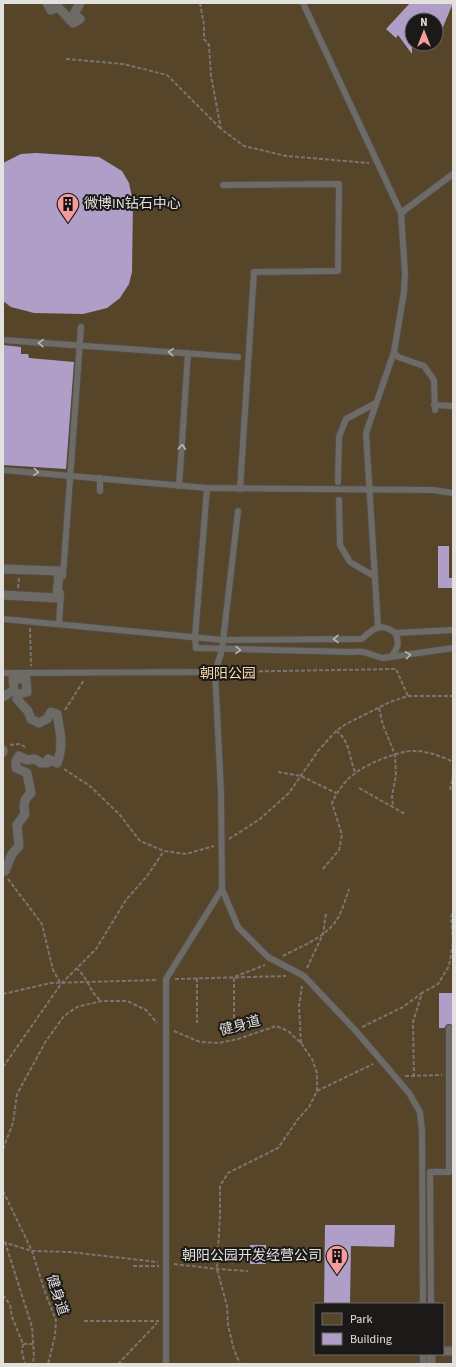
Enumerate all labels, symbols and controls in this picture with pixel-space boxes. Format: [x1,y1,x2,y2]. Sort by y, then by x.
north arrow [404,12,444,52]
text: N [420,15,428,30]
building icon: 微博IN钻石中心 [55,191,81,224]
place label: 微博IN钻石中心 [84,194,181,214]
one-way arrow [38,339,44,348]
one-way arrow [168,348,174,357]
one-way arrow [177,444,186,450]
one-way arrow [33,468,39,477]
one-way arrow [333,635,339,643]
one-way arrow [235,646,241,654]
one-way arrow [405,651,411,660]
park label: 朝阳公园 [200,664,256,684]
street label: 健身道 [217,1011,263,1041]
building icon: 朝阳公园开发经营公司 [324,1243,350,1276]
place label: 朝阳公园开发经营公司 [182,1246,322,1266]
street label: 健身道 [41,1272,73,1318]
legend [314,1303,444,1355]
text: Park [350,1311,372,1328]
text: Building [350,1331,392,1348]

